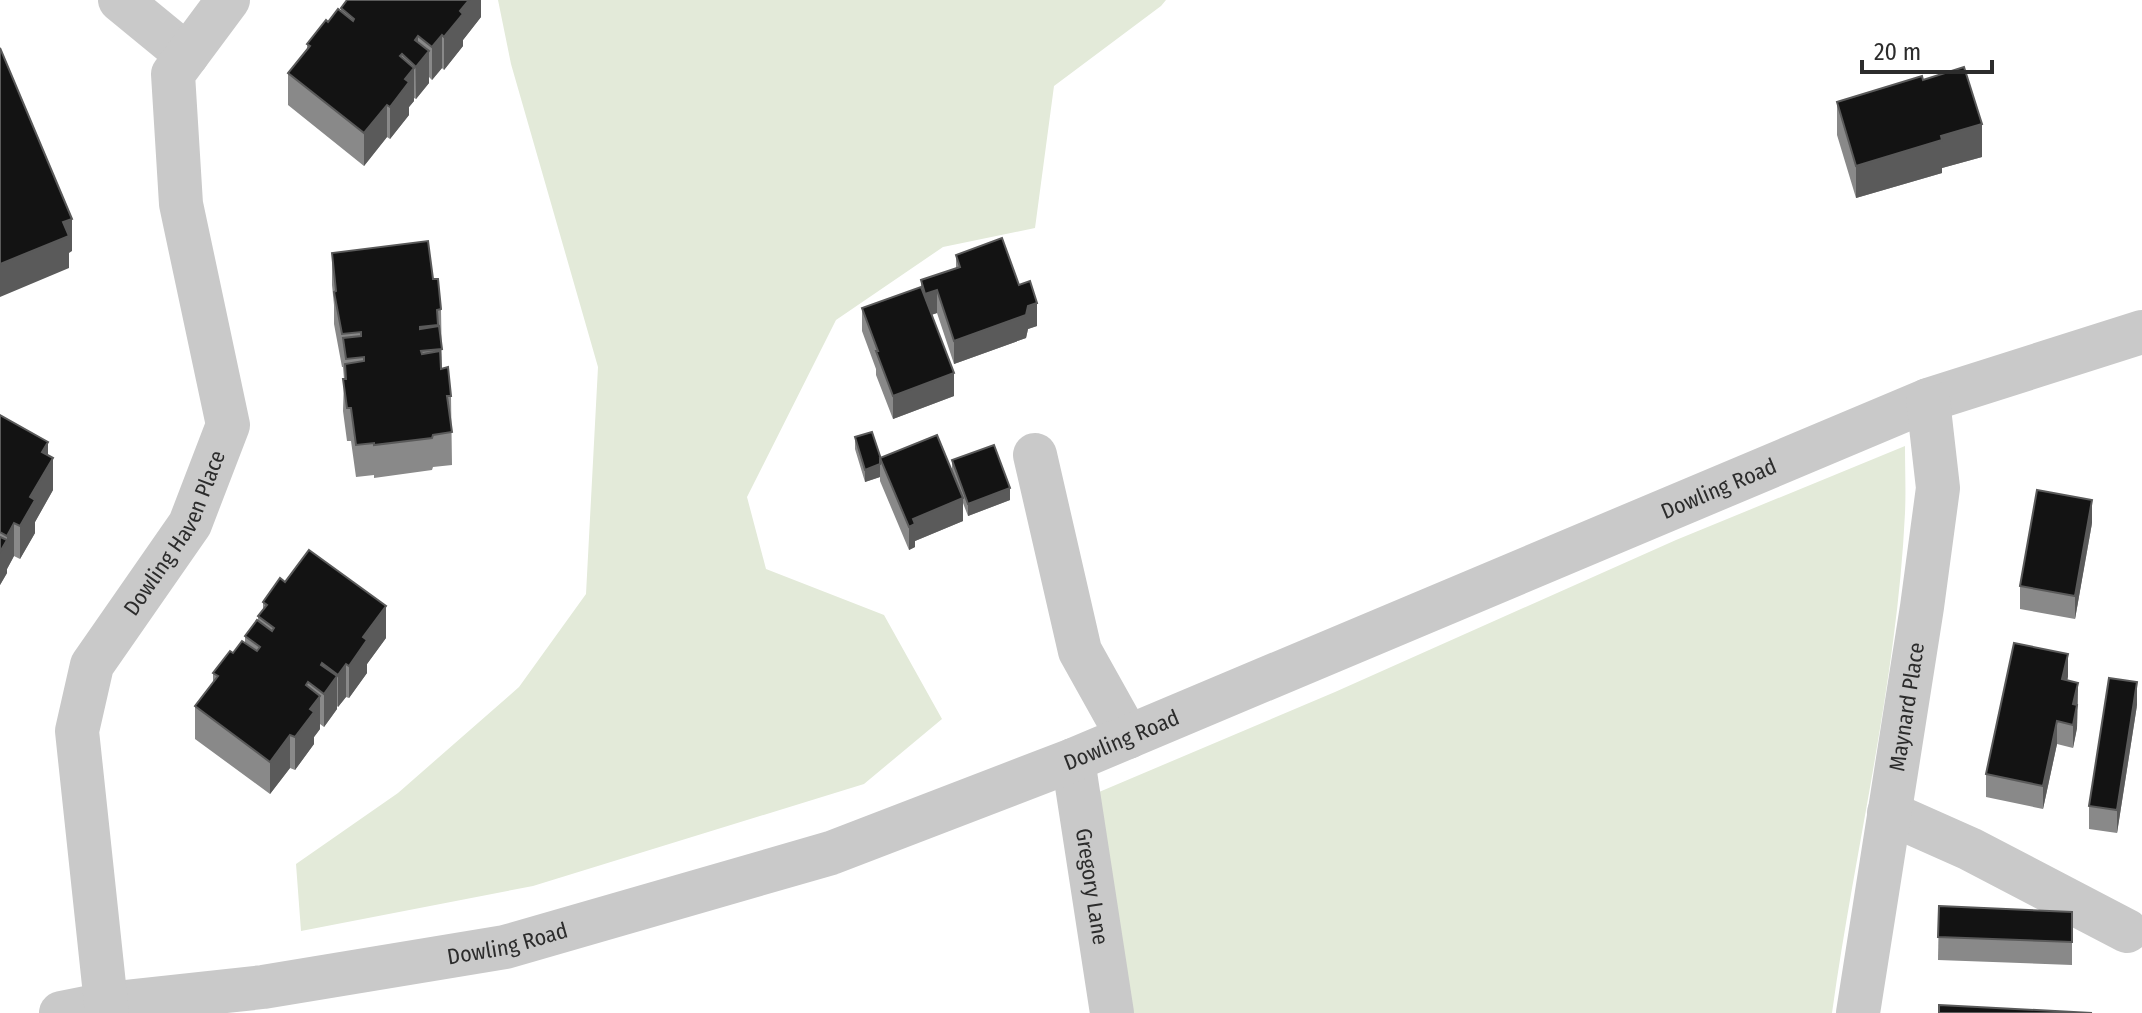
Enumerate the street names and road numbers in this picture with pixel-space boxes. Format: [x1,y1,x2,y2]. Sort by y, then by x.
street label: Dowling Haven Place [118,446,231,621]
street label: Dowling Road [1657,452,1781,525]
street label: Maynard Place [1883,641,1930,773]
street label: Dowling Road [1060,704,1183,776]
street label: Gregory Lane [1070,826,1114,947]
street label: Dowling Road [445,917,571,970]

